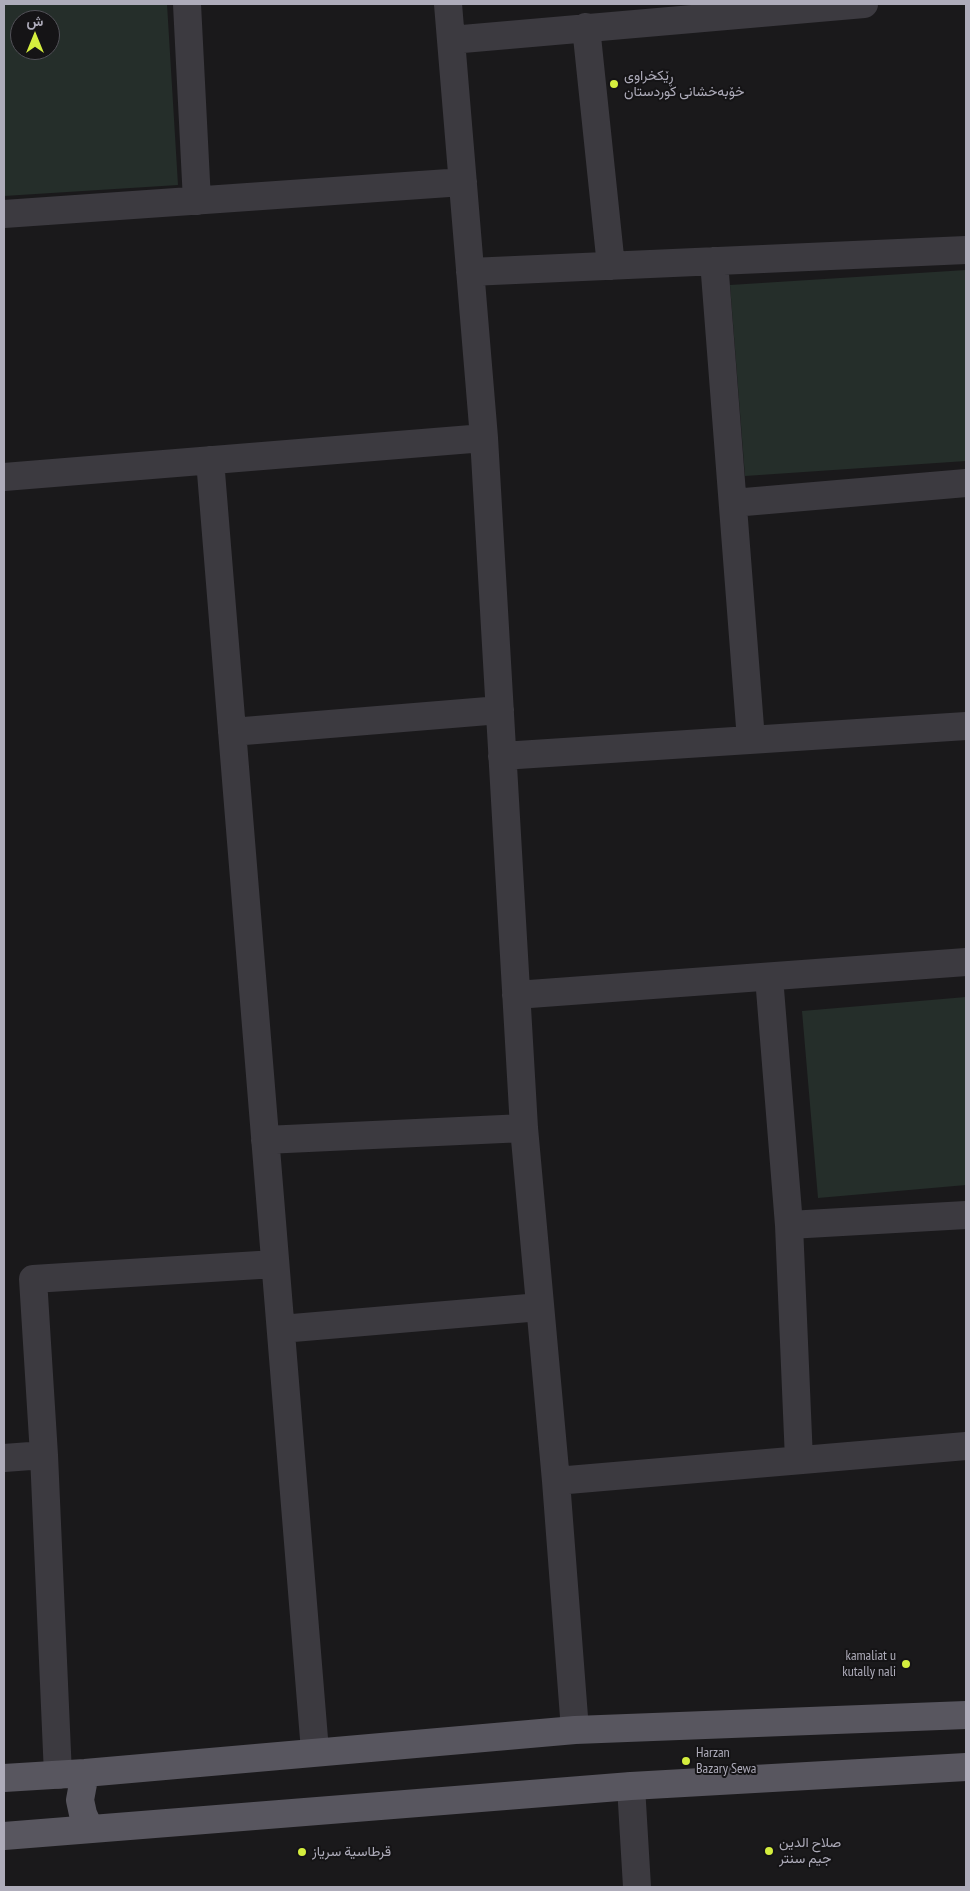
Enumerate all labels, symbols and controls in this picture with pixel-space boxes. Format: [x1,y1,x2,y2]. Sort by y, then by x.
north arrow [10,10,60,60]
text: ش [27,12,43,30]
place label: ڕێکخراوی خۆبەخشانی کوردستان [624,68,744,100]
marker: ڕێکخراوی خۆبەخشانی کوردستان [608,78,620,90]
place label: kamaliat u kutally nali [842,1648,896,1680]
marker: kamaliat u kutally nali [900,1658,912,1670]
place label: Harzan Bazary Sewa [696,1745,756,1778]
marker: Harzan Bazary Sewa [680,1755,692,1767]
place label: صلاح الدين جيم سنتر [779,1835,841,1868]
place label: قرطاسية سرياز [312,1844,391,1860]
marker: صلاح الدين جيم سنتر [763,1845,775,1857]
marker: قرطاسية سرياز [296,1846,308,1858]

